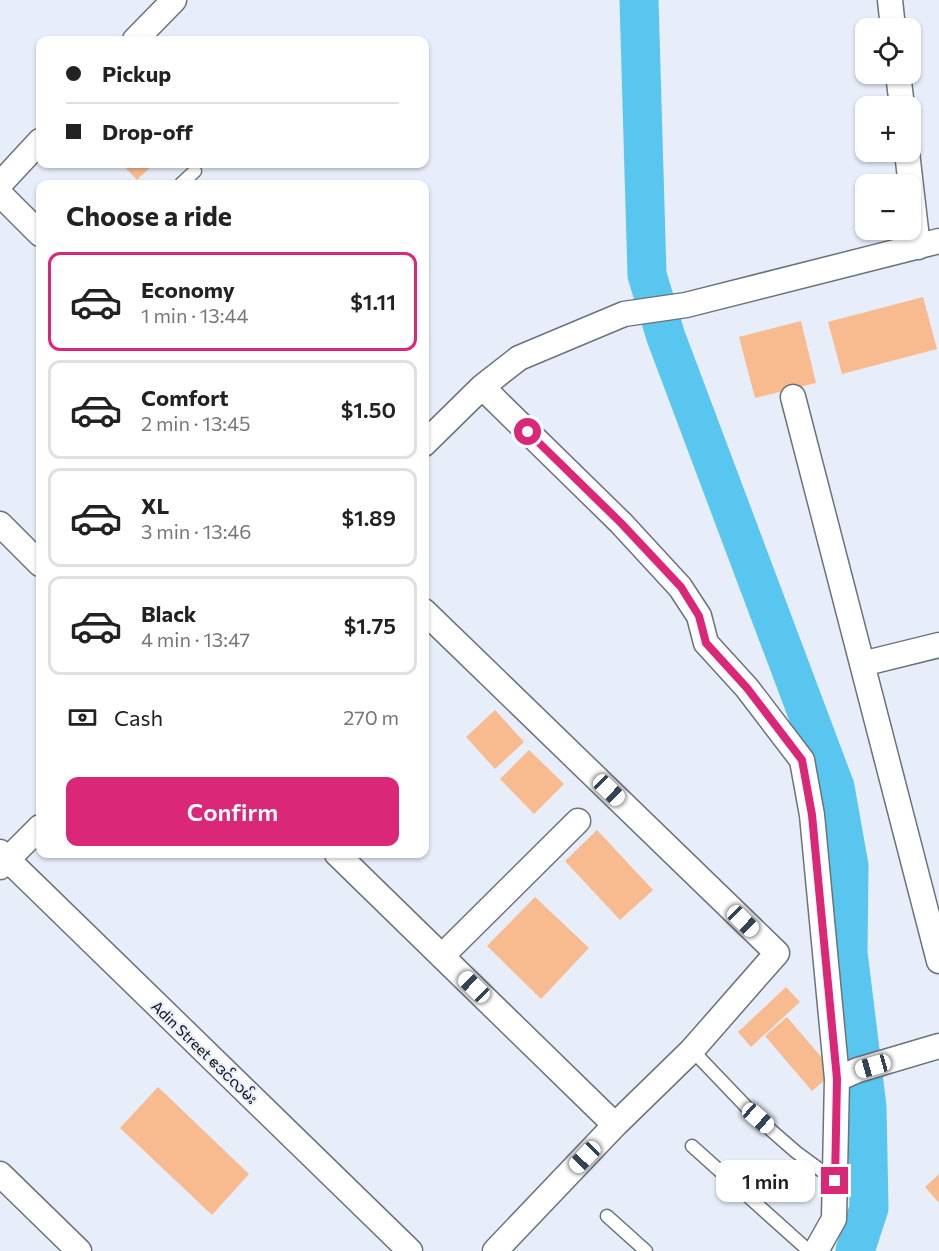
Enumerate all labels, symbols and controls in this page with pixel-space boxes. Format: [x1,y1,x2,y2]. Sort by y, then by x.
map controls [855,18,921,240]
button: locate [855,18,921,84]
text: Pickup [102,60,171,87]
button: + [855,96,921,162]
text: Drop-off [102,118,193,145]
button: − [855,174,921,240]
text: Choose a ride [66,199,232,232]
icon: car [69,275,123,329]
text: Economy [141,276,235,303]
text: $1.11 [350,288,396,315]
text: 1 min · 13:44 [141,303,249,327]
icon: car [69,383,123,437]
text: Comfort [141,384,229,411]
text: $1.50 [341,396,396,423]
text: 2 min · 13:45 [141,411,251,435]
route start [514,418,541,445]
icon: car [69,491,123,545]
text: XL [141,492,169,519]
text: $1.89 [341,504,396,531]
text: 3 min · 13:46 [141,519,252,543]
icon: car [69,599,123,653]
text: Black [141,600,196,627]
text: $1.75 [344,612,396,639]
text: 4 min · 13:47 [141,627,250,651]
icon: cash [66,701,99,734]
text: Cash [114,704,163,731]
text: 270 m [343,705,399,729]
car [590,771,628,809]
button: Confirm [66,777,399,846]
car [724,902,762,940]
car [455,968,493,1006]
street label: Adin Street ဧဒင်လမ်း [148,997,262,1107]
car [853,1052,893,1080]
car [739,1099,777,1137]
car [566,1138,604,1176]
callout: 1 min [715,1160,814,1202]
route end [821,1167,848,1194]
text: 1 min [742,1169,789,1193]

